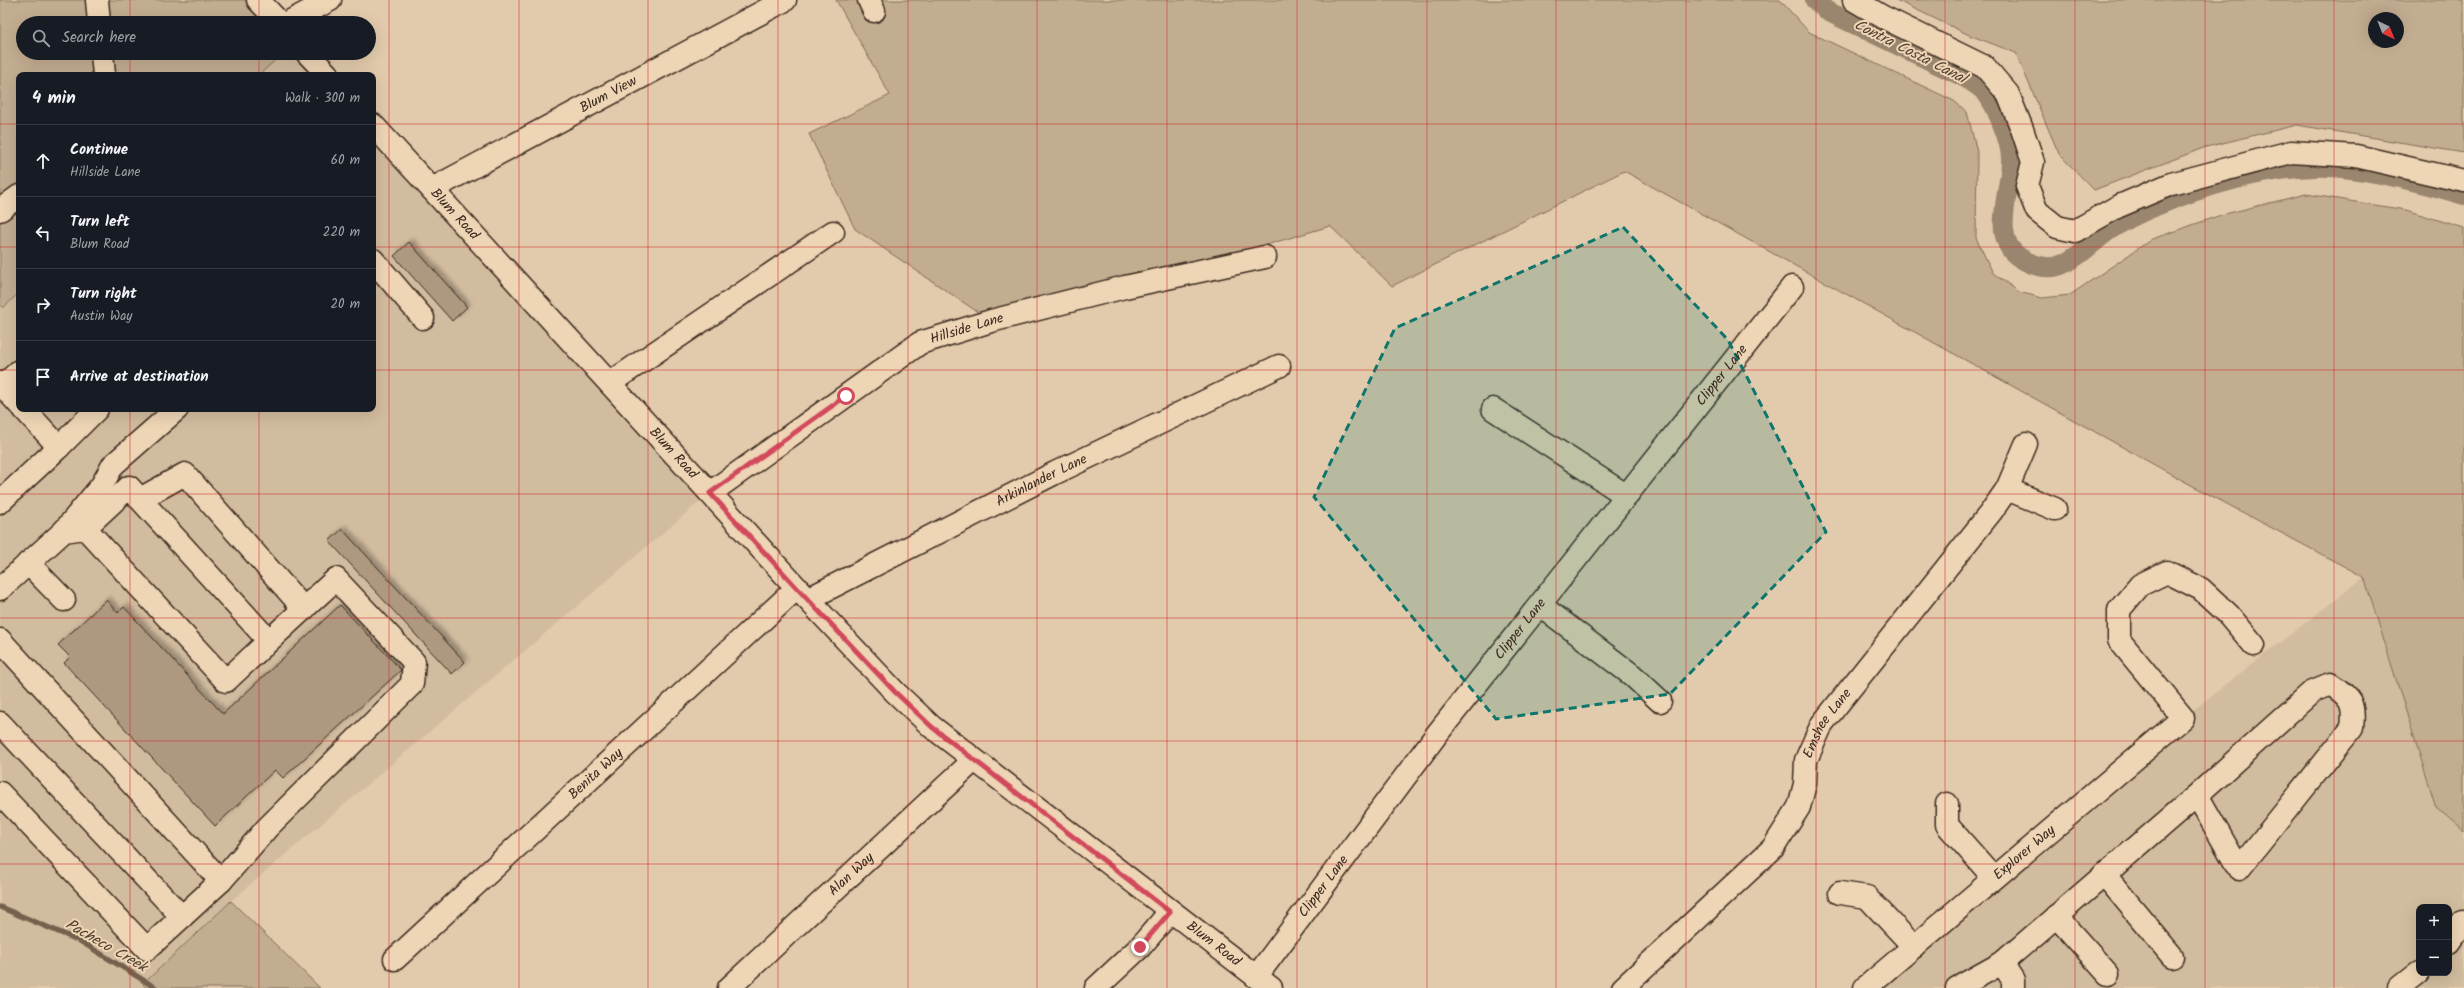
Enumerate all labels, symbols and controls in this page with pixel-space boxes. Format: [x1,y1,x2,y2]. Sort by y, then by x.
north arrow [2368,12,2404,48]
water label: Contra Costa Canal [1850,13,1973,92]
search box [16,16,376,60]
text: Search here [62,26,136,50]
icon: search [30,27,52,49]
street label: Blum View [576,70,642,119]
text: 4 min [32,85,76,112]
text: Walk · 300 m [285,88,360,109]
text: Continue [70,138,128,162]
icon: ahead [32,150,54,172]
text: 60 m [331,150,360,171]
text: Hillside Lane [70,162,140,183]
street label: Blum Road [425,183,485,246]
text: Turn left [70,210,130,234]
icon: left [32,222,54,244]
text: 220 m [323,222,360,243]
text: Blum Road [70,234,129,255]
text: Turn right [70,282,137,306]
icon: right [32,294,54,316]
text: 20 m [330,294,360,315]
text: Austin Way [70,306,132,327]
street label: Hillside Lane [927,307,1007,350]
street label: Clipper Lane [1690,339,1754,411]
text: Arrive at destination [70,365,209,389]
icon: arrive [32,366,54,388]
route start [837,387,855,405]
street label: Blum Road [644,422,704,485]
street label: Arkinlander Lane [992,448,1092,512]
street label: Clipper Lane [1489,593,1552,665]
street label: Emshee Lane [1797,683,1858,762]
street label: Benita Way [563,742,628,805]
street label: Explorer Way [1988,819,2061,886]
street label: Alan Way [823,847,879,901]
street label: Clipper Lane [1293,850,1355,922]
map controls [2416,904,2452,976]
button: + [2416,904,2452,940]
water label: Pacheco Creek [61,913,153,980]
street label: Blum Road [1182,916,1246,973]
route end [1131,938,1149,956]
button: − [2416,940,2452,976]

